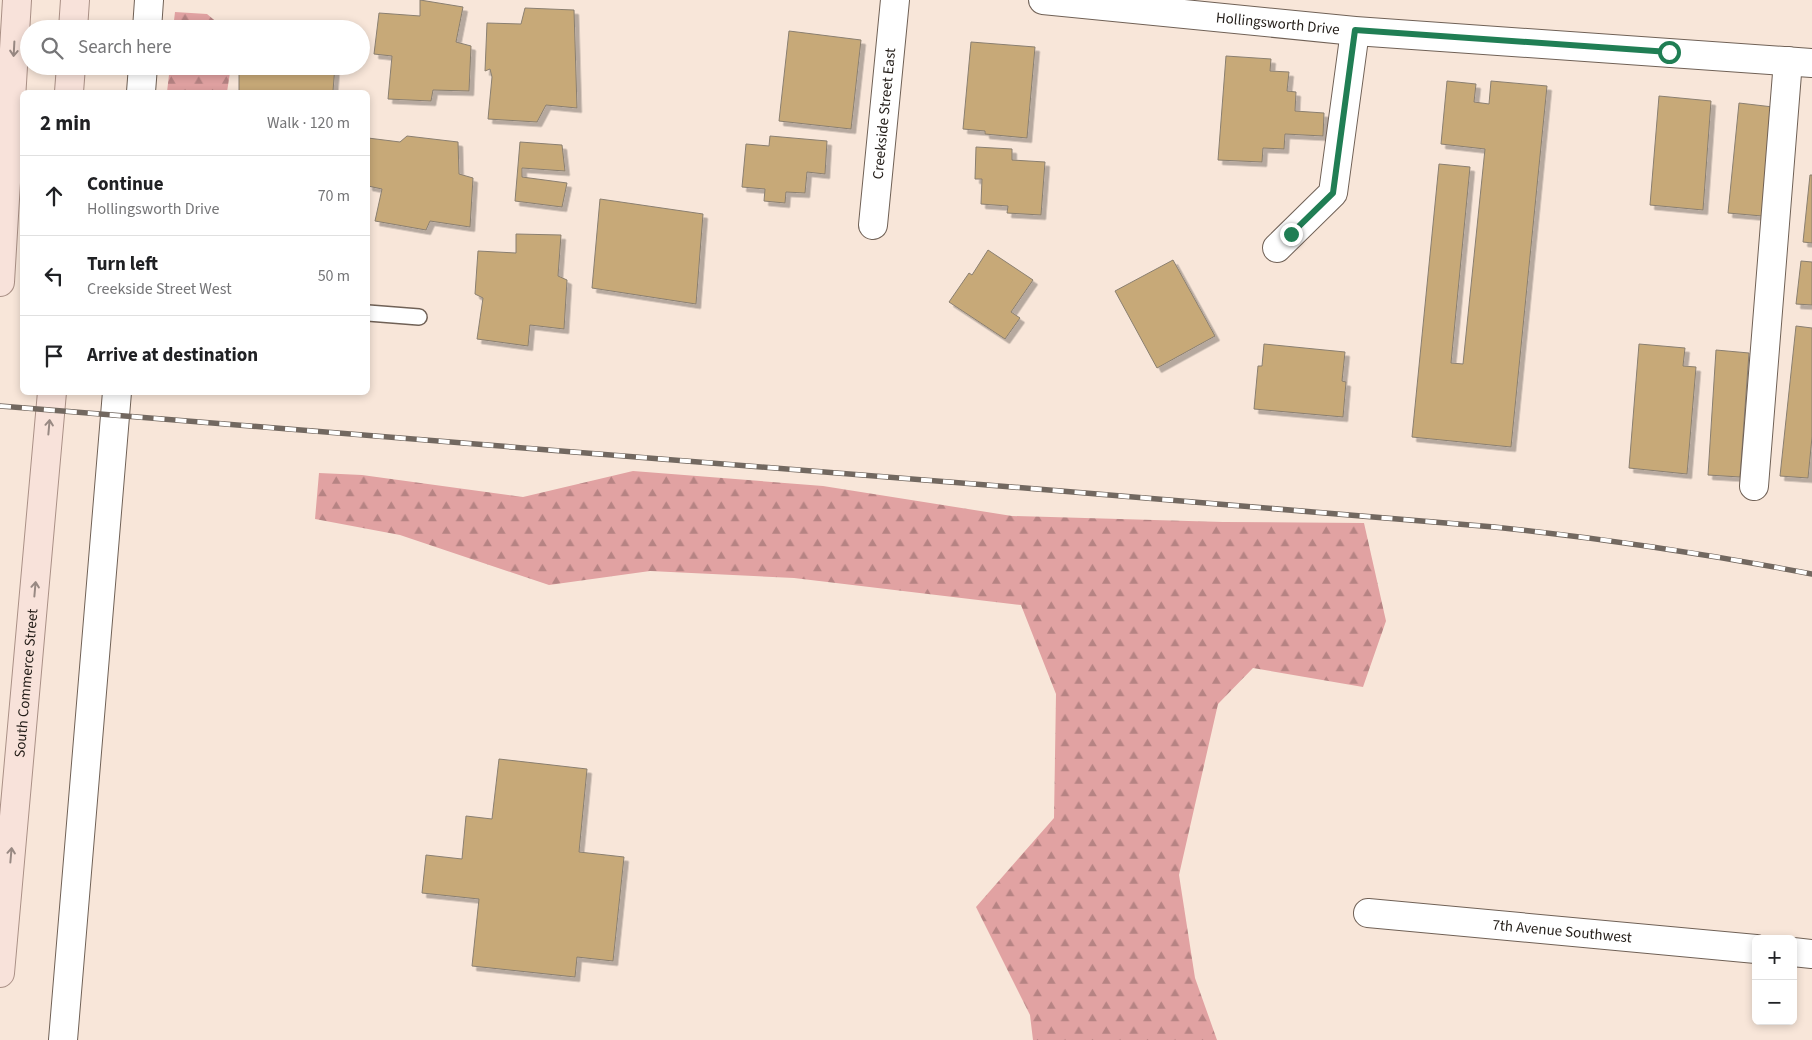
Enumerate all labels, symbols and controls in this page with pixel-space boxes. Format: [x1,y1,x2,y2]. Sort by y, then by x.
street label: Hollingsworth Drive [1215,7,1341,40]
search box [20,20,370,75]
icon: search [38,34,66,62]
text: Search here [78,34,172,61]
one-way arrow [10,40,19,56]
route start [1658,41,1681,64]
street label: Creekside Street East [868,47,901,180]
text: 2 min [40,108,91,138]
text: Walk · 120 m [267,112,350,134]
text: Continue [87,171,164,198]
icon: ahead [40,182,68,210]
text: 70 m [318,185,350,207]
text: Hollingsworth Drive [87,198,219,220]
route end [1280,223,1303,246]
text: Turn left [87,251,158,278]
icon: left [40,262,68,290]
text: 50 m [318,265,350,287]
text: Creekside Street West [87,278,232,300]
icon: arrive [40,342,68,370]
text: Arrive at destination [87,342,258,369]
one-way arrow [45,419,54,435]
one-way arrow [30,581,40,597]
street label: South Commerce Street [9,608,44,759]
one-way arrow [6,847,15,863]
street label: 7th Avenue Southwest [1492,915,1633,948]
map controls [1752,935,1797,1025]
button: + [1752,935,1797,980]
button: − [1752,980,1797,1025]

